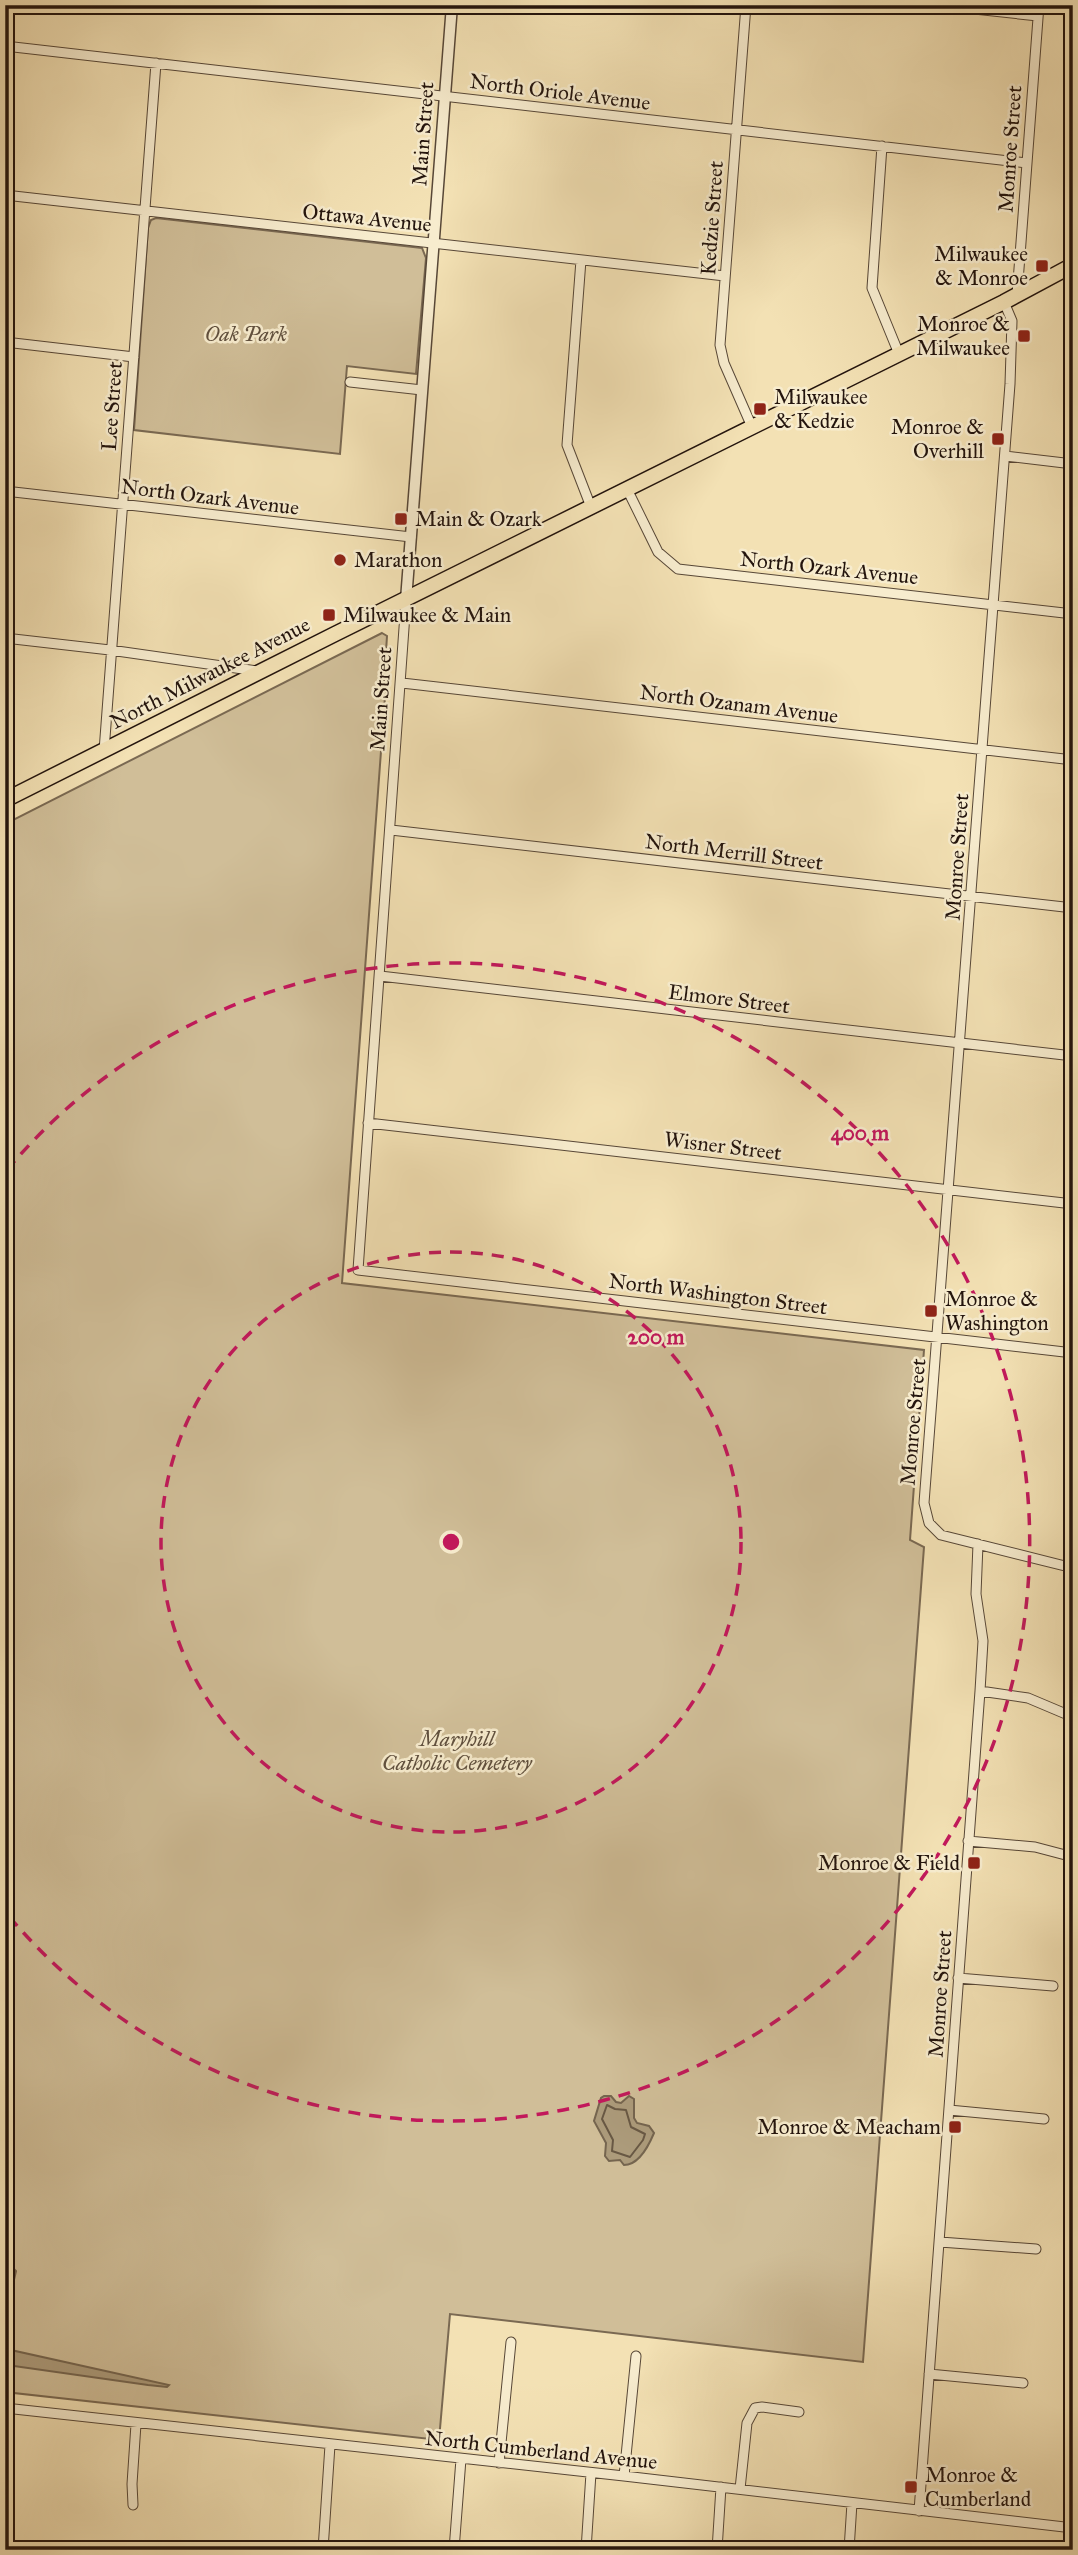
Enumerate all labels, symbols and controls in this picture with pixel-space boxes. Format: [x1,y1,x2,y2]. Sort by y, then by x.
street label: North Oriole Avenue [468,68,652,116]
street label: Main Street [406,80,440,187]
street label: Monroe Street [993,84,1027,213]
street label: Kedzie Street [695,159,729,276]
street label: Ottawa Avenue [301,198,433,238]
place label: Milwaukee & Monroe [934,241,1028,291]
marker: Milwaukee & Monroe [1034,258,1050,274]
place label: Monroe & Milwaukee [916,311,1010,361]
park label: Oak Park [205,321,288,347]
marker: Monroe & Milwaukee [1016,328,1032,344]
street label: Lee Street [96,360,128,452]
place label: Milwaukee & Kedzie [774,384,868,434]
marker: Milwaukee & Kedzie [752,401,768,417]
place label: Monroe & Overhill [891,414,984,464]
marker: Monroe & Overhill [990,431,1006,447]
street label: North Ozark Avenue [119,473,301,521]
place label: Main & Ozark [415,506,542,532]
marker: Main & Ozark [393,511,409,527]
street label: North Ozark Avenue [739,546,920,590]
place label: Marathon [354,547,442,573]
marker: Marathon [332,552,348,568]
place label: Milwaukee & Main [343,602,511,628]
marker: Milwaukee & Main [321,607,337,623]
street label: North Milwaukee Avenue [106,611,315,735]
street label: Main Street [364,645,398,752]
street label: North Ozanam Avenue [638,679,840,729]
street label: Monroe Street [940,792,974,921]
street label: North Merrill Street [643,828,825,876]
street label: Elmore Street [667,979,792,1019]
text: 400 m [831,1120,890,1146]
street label: Wisner Street [663,1126,784,1166]
street label: North Washington Street [607,1268,829,1320]
place label: Monroe & Washington [945,1286,1049,1336]
marker: Monroe & Washington [923,1303,939,1319]
text: 200 m [628,1324,685,1350]
street label: Monroe Street [894,1357,932,1487]
centre of rings [439,1530,463,1554]
park label: Maryhill Catholic Cemetery [382,1726,533,1776]
place label: Monroe & Field [818,1850,960,1876]
marker: Monroe & Field [966,1855,982,1871]
street label: Monroe Street [923,1929,957,2058]
place label: Monroe & Meacham [757,2114,941,2140]
marker: Monroe & Meacham [947,2119,963,2135]
street label: North Cumberland Avenue [424,2425,659,2475]
place label: Monroe & Cumberland [925,2462,1032,2512]
marker: Monroe & Cumberland [903,2479,919,2495]

